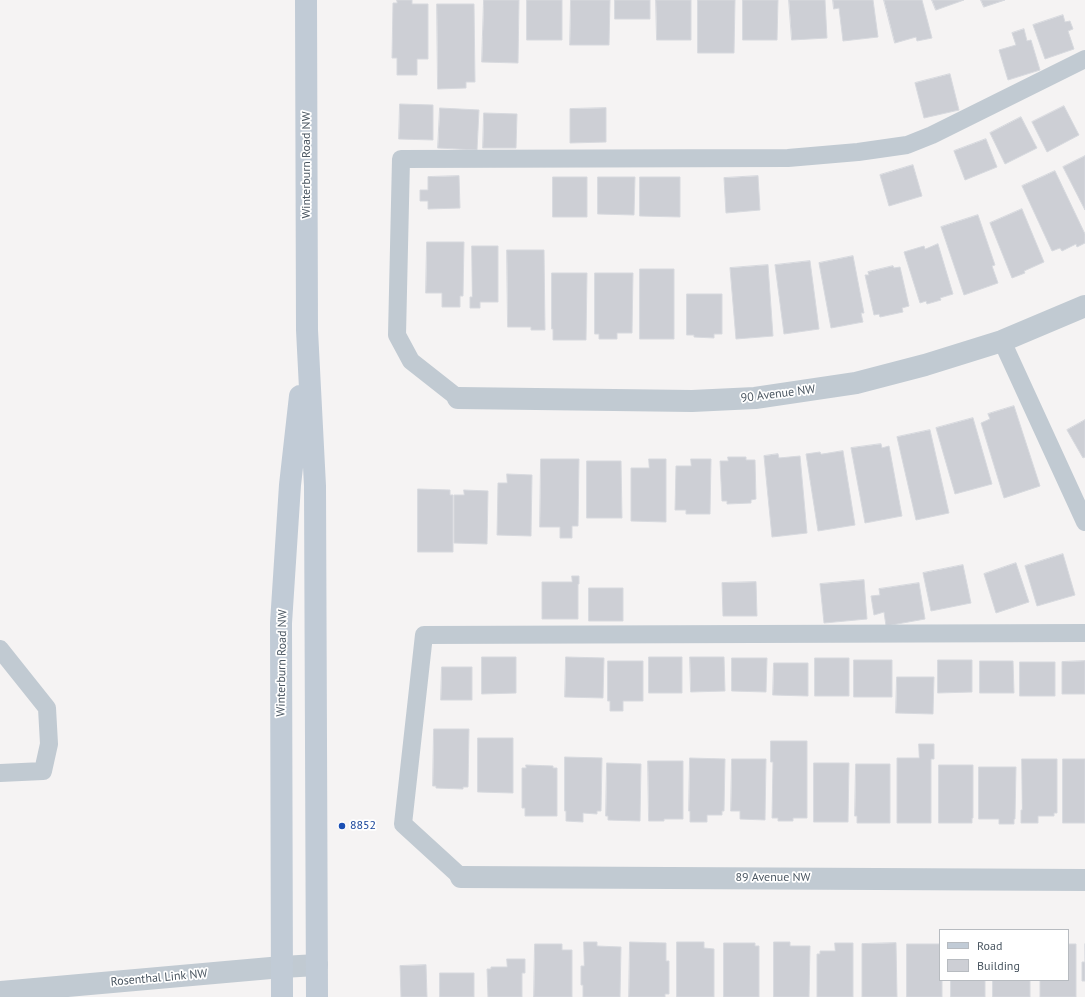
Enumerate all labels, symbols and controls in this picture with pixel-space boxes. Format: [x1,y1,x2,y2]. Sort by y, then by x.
street label: Winterburn Road NW [300,111,314,219]
street label: 90 Avenue NW [740,382,816,406]
street label: Winterburn Road NW [274,609,290,717]
place label: 8852 [350,819,376,833]
marker: 8852 [337,821,347,831]
street label: 89 Avenue NW [736,871,810,885]
legend [939,929,1069,981]
text: Road [977,938,1002,953]
text: Building [977,958,1020,973]
street label: Rosenthal Link NW [110,967,208,989]

